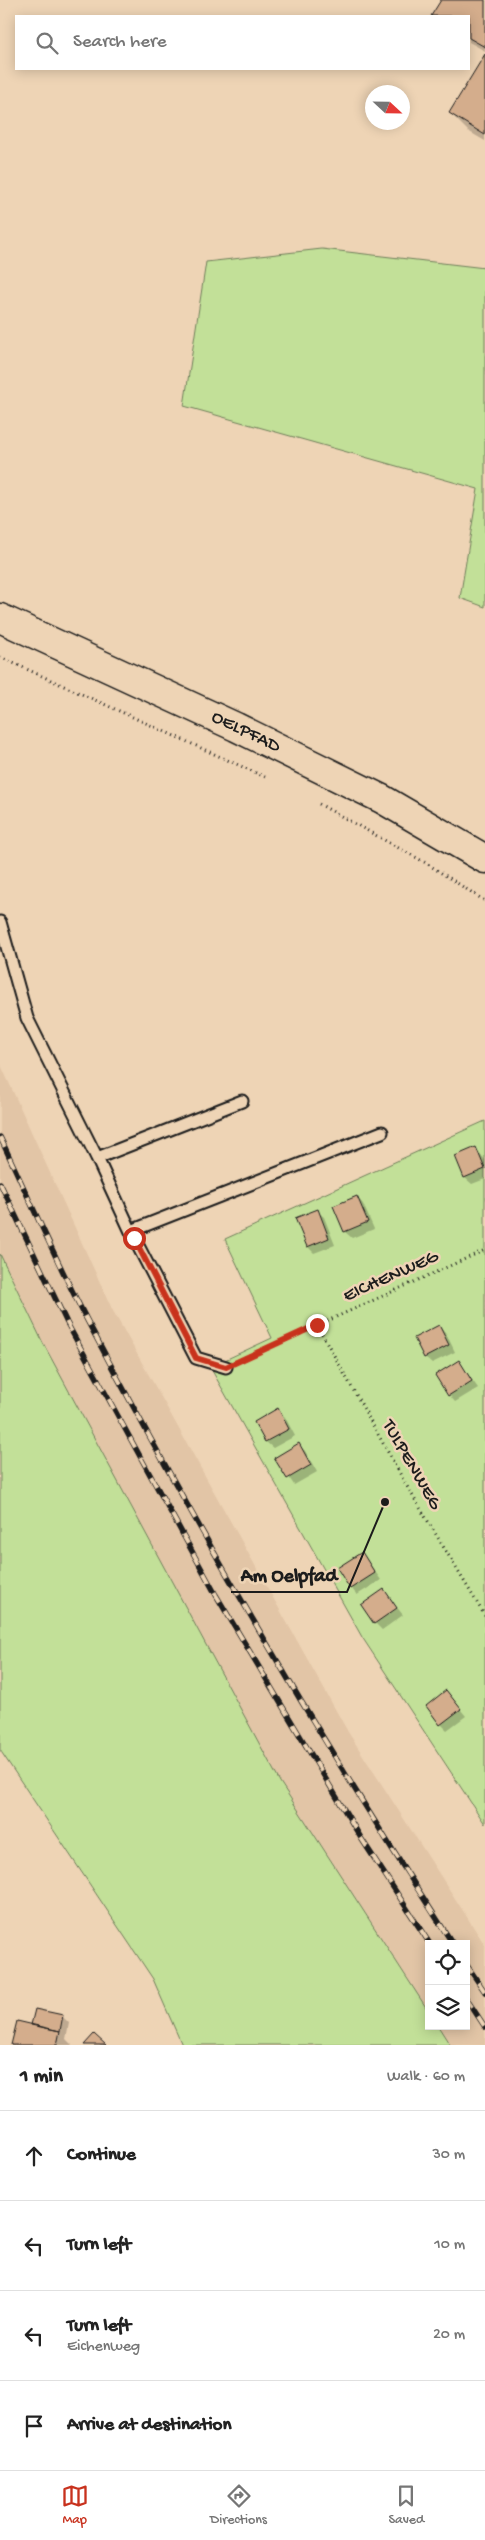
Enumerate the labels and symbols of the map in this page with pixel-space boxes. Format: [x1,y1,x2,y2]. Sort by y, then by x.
north arrow [365,85,410,130]
street label: OELPFAD [208,706,285,759]
route start [123,1227,146,1250]
street label: EICHENWEG [340,1245,443,1308]
route end [306,1314,329,1337]
street label: TULPENWEG [376,1415,446,1515]
callout: Am Oelpfad [231,1557,347,1592]
text: Am Oelpfad [240,1566,339,1589]

